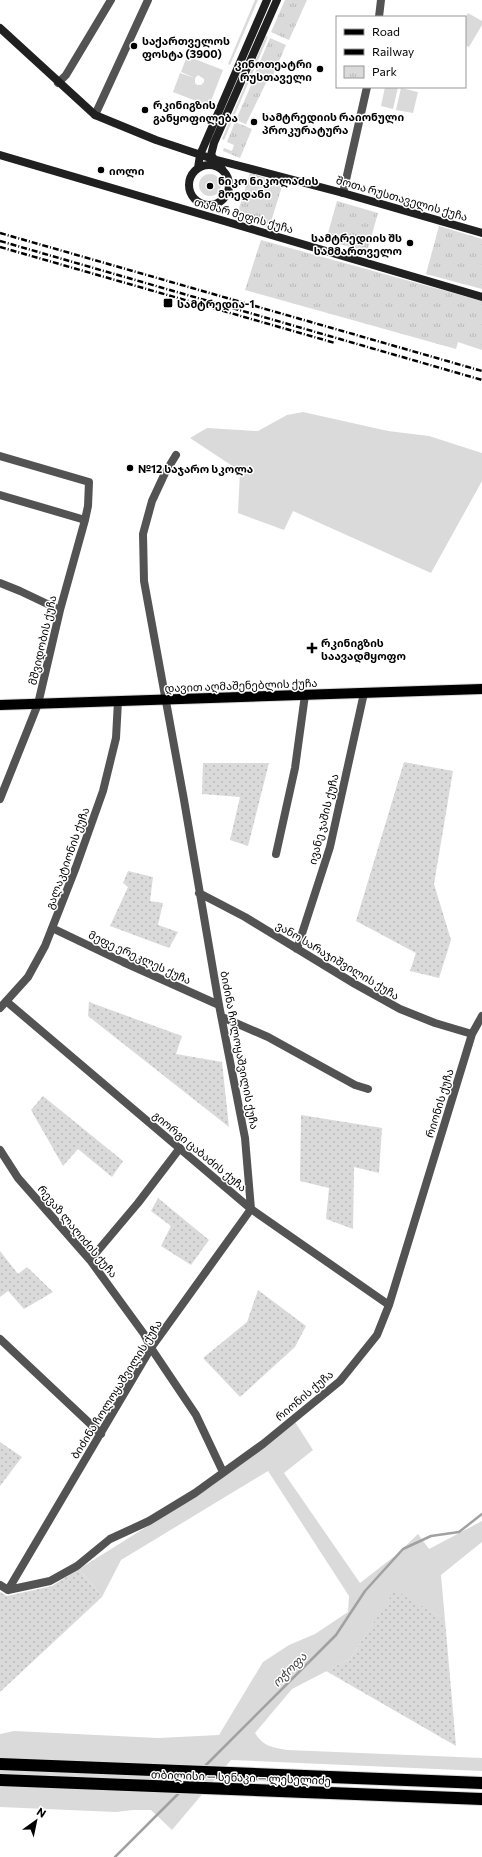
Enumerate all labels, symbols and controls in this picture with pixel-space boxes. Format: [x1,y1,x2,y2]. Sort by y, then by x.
legend [336,16,466,88]
text: Road [372,24,400,38]
place label: საქართველოს ფოსტა (3900) [142,34,230,61]
marker: საქართველოს ფოსტა (3900) [129,41,139,51]
text: Railway [372,44,414,58]
place label: კინოთეატრი რუსთაველი [235,57,312,84]
marker: კინოთეატრი რუსთაველი [315,64,325,74]
text: Park [372,64,398,78]
place label: რკინიგზის განყოფილება [153,98,238,125]
marker: რკინიგზის განყოფილება [140,105,150,115]
place label: სამტრედიის რაიონული პროკურატურა [262,110,404,137]
marker: სამტრედიის რაიონული პროკურატურა [249,117,259,127]
place label: იოლი [109,164,145,178]
marker: იოლი [96,165,106,175]
street label: შოთა რუსთაველის ქუჩა [334,173,469,224]
place label: ნიკო ნიკოლაძის მოედანი [218,174,319,201]
marker: ნიკო ნიკოლაძის მოედანი [205,181,215,191]
street label: თამარ მეფის ქუჩა [193,195,295,236]
place label: სამტრედიის შს სამმართველო [311,231,402,258]
marker: სამტრედიის შს სამმართველო [405,238,415,248]
marker: სამტრედია-1 [162,297,174,309]
place label: სამტრედია-1 [177,297,255,311]
place label: №12 საჯარო სკოლა [138,462,253,476]
marker: №12 საჯარო სკოლა [125,463,135,473]
street label: მშვიდობის ქუჩა [25,594,60,686]
place label: რკინიგზის საავადმყოფო [321,636,406,663]
marker: რკინიგზის საავადმყოფო [306,642,318,654]
street label: დავით აღმაშენებლის ქუჩა [164,676,318,695]
street label: ივანე ჯაშის ქუჩა [305,772,342,866]
street label: გალაკტიონის ქუჩა [42,805,92,911]
street label: ვანო სარაჯიშვილის ქუჩა [274,918,402,1003]
street label: მეფე ერეკლეს ქუჩა [86,928,193,987]
street label: ბიძინა ჩოლოყაშვილის ქუჩა [217,970,262,1131]
street label: რიონის ქუჩა [422,1067,457,1139]
street label: გიორგი ცაბაძის ქუჩა [150,1108,249,1195]
street label: რევაზ ლაღიძის ქუჩა [35,1182,120,1281]
street label: ბიძინა ჩოლოყაშვილის ქუჩა [68,1317,165,1461]
street label: რიონის ქუჩა [272,1367,336,1424]
water label: ოჭოფა [269,1649,310,1690]
street label: თბილისი — სენაკი — ლესელიძე [151,1767,331,1788]
north arrow [16,1801,56,1841]
text: N [35,1804,49,1820]

